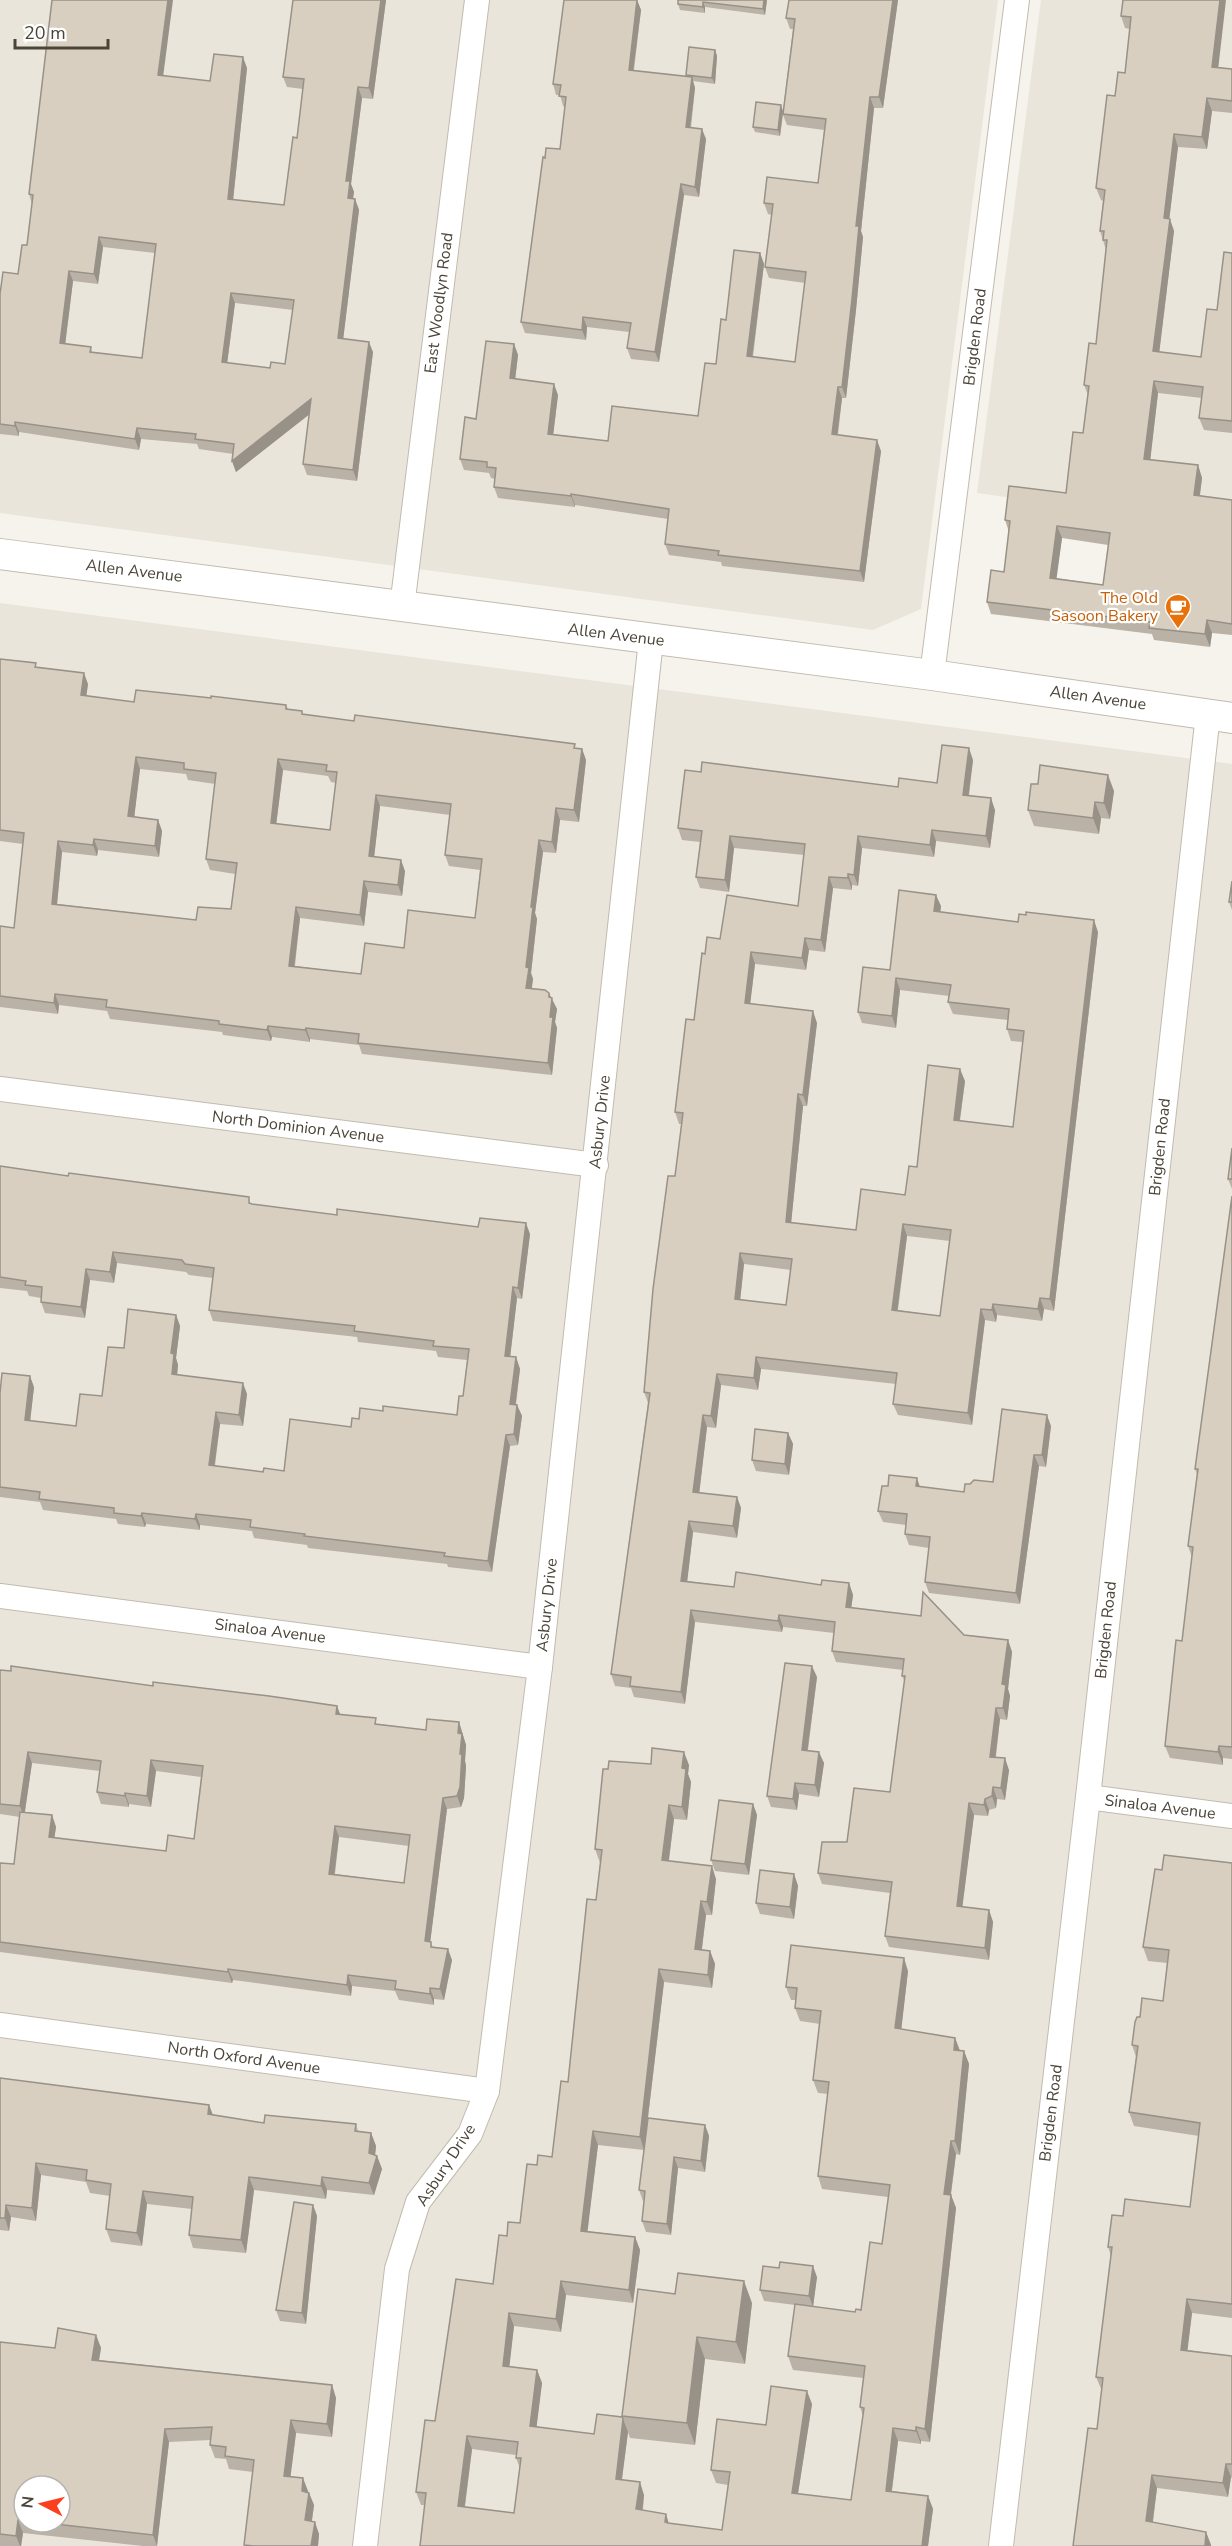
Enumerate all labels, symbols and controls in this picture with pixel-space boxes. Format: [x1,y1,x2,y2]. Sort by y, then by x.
scale bar [15,12,108,50]
text: 20 m [24,21,66,45]
street label: East Woodlyn Road [419,231,459,375]
street label: Brigden Road [958,287,992,387]
street label: Allen Avenue [84,554,184,588]
place label: The Old Sasoon Bakery [1051,587,1159,627]
cafe icon: The Old Sasoon Bakery [1163,592,1193,630]
street label: Allen Avenue [566,618,666,652]
street label: Allen Avenue [1048,680,1148,716]
street label: Asbury Drive [584,1074,616,1170]
street label: Brigden Road [1144,1097,1176,1197]
street label: North Dominion Avenue [211,1106,385,1148]
street label: Asbury Drive [531,1557,563,1653]
street label: Brigden Road [1090,1580,1122,1680]
street label: Sinaloa Avenue [213,1613,327,1649]
street label: Sinaloa Avenue [1103,1789,1217,1825]
street label: North Oxford Avenue [166,2036,322,2080]
street label: Brigden Road [1034,2063,1068,2163]
street label: Asbury Drive [411,2120,481,2210]
north arrow [12,2474,72,2534]
text: N [16,2495,40,2510]

